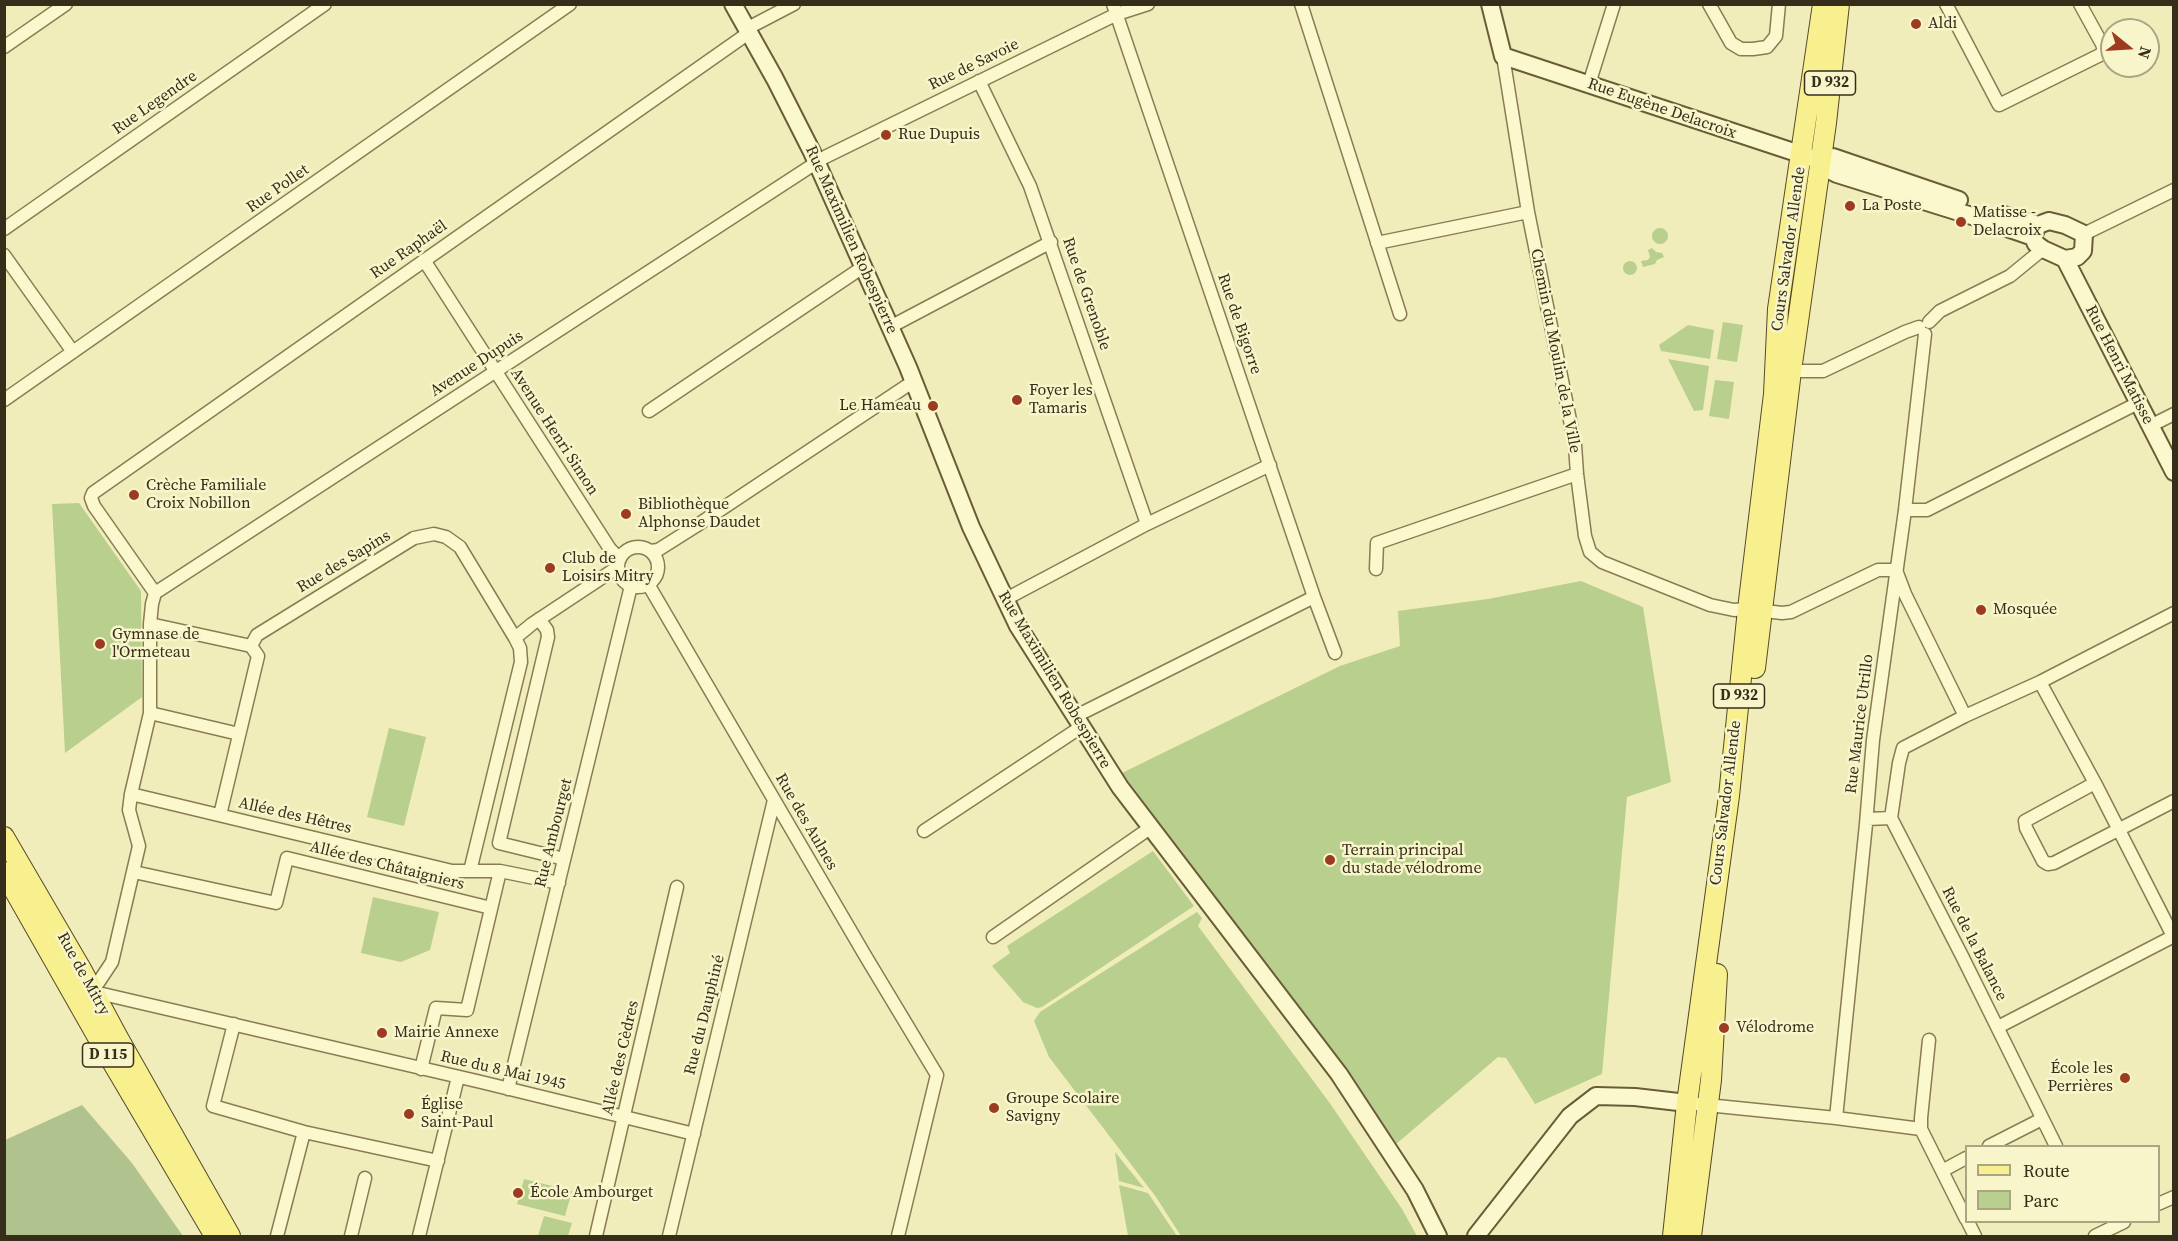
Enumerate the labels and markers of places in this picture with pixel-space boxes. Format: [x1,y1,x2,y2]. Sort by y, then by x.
place label: Aldi [1928,14,1957,34]
marker: Aldi [1909,17,1923,31]
place label: Rue Dupuis [898,125,980,145]
marker: Rue Dupuis [879,128,893,142]
place label: La Poste [1862,196,1922,216]
marker: La Poste [1843,199,1857,213]
place label: Matisse - Delacroix [1973,203,2041,241]
marker: Matisse - Delacroix [1954,215,1968,229]
place label: Foyer les Tamaris [1029,381,1093,419]
marker: Foyer les Tamaris [1010,393,1024,407]
place label: Le Hameau [839,396,921,416]
marker: Le Hameau [926,399,940,413]
place label: Crèche Familiale Croix Nobillon [146,476,266,514]
marker: Crèche Familiale Croix Nobillon [127,488,141,502]
place label: Bibliothèque Alphonse Daudet [638,495,760,533]
marker: Bibliothèque Alphonse Daudet [619,507,633,521]
place label: Club de Loisirs Mitry [562,549,654,587]
marker: Club de Loisirs Mitry [543,561,557,575]
place label: Mosquée [1993,600,2057,620]
marker: Mosquée [1974,603,1988,617]
place label: Gymnase de l'Ormeteau [112,625,199,663]
marker: Gymnase de l'Ormeteau [93,637,107,651]
place label: Terrain principal du stade vélodrome [1342,841,1482,879]
marker: Terrain principal du stade vélodrome [1323,853,1337,867]
place label: Vélodrome [1736,1018,1814,1038]
marker: Vélodrome [1717,1021,1731,1035]
place label: Mairie Annexe [394,1023,499,1043]
marker: Mairie Annexe [375,1026,389,1040]
place label: École les Perrières [2048,1059,2113,1097]
marker: École les Perrières [2118,1071,2132,1085]
place label: Groupe Scolaire Savigny [1006,1089,1119,1127]
place label: Église Saint-Paul [421,1095,494,1133]
marker: Groupe Scolaire Savigny [987,1101,1001,1115]
marker: Église Saint-Paul [402,1107,416,1121]
place label: École Ambourget [530,1183,653,1203]
marker: École Ambourget [511,1186,525,1200]

